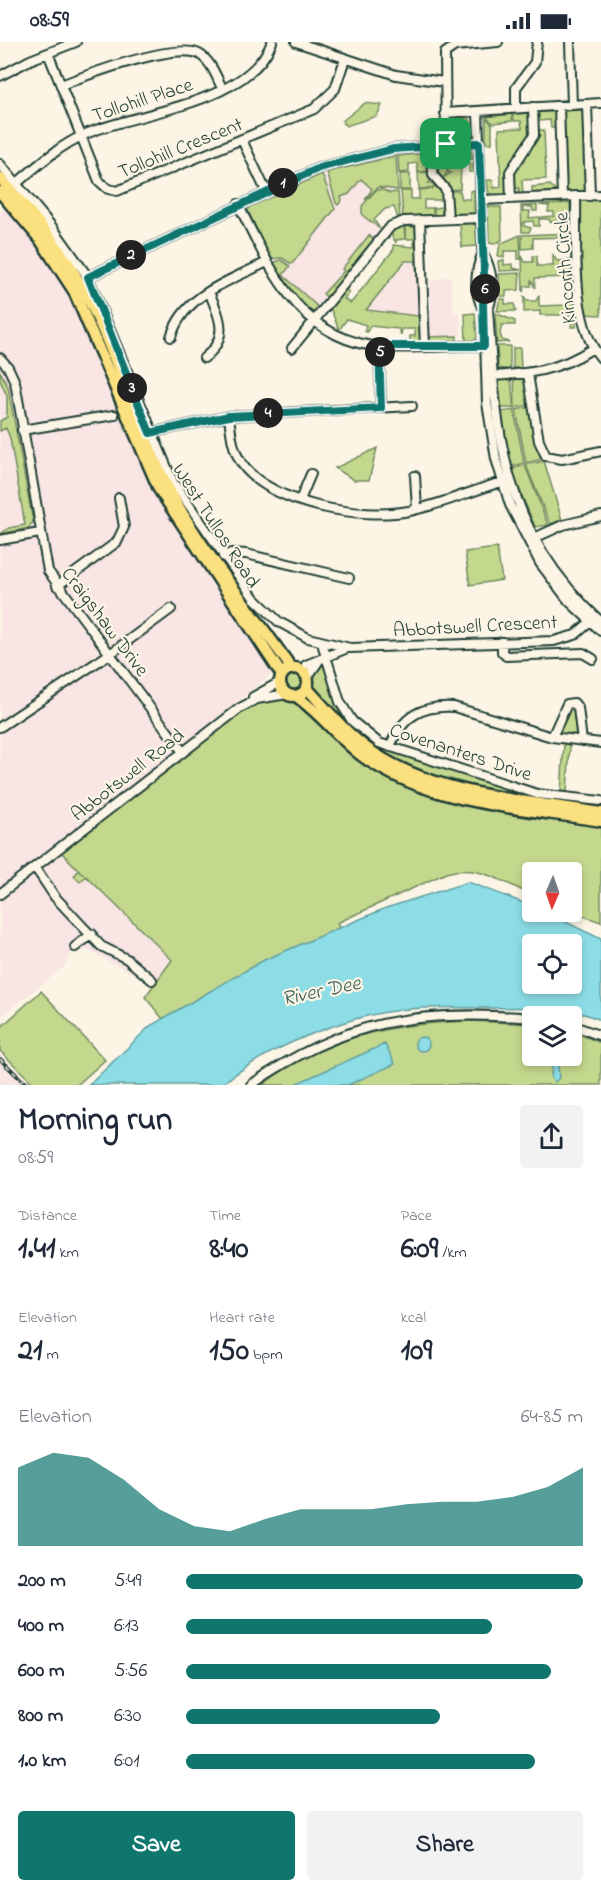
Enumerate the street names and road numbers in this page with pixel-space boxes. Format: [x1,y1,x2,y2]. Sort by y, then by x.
street label: Tollohill Place [89,71,197,131]
street label: Tollohill Crescent [114,111,248,188]
street label: Kincorth Circle [548,211,585,325]
street label: West Tullos Road [164,458,266,595]
street label: Craigshaw Drive [52,561,155,684]
street label: Abbotswell Crescent [392,609,558,646]
street label: Covenanters Drive [385,717,535,790]
street label: Abbotswell Road [65,722,192,830]

